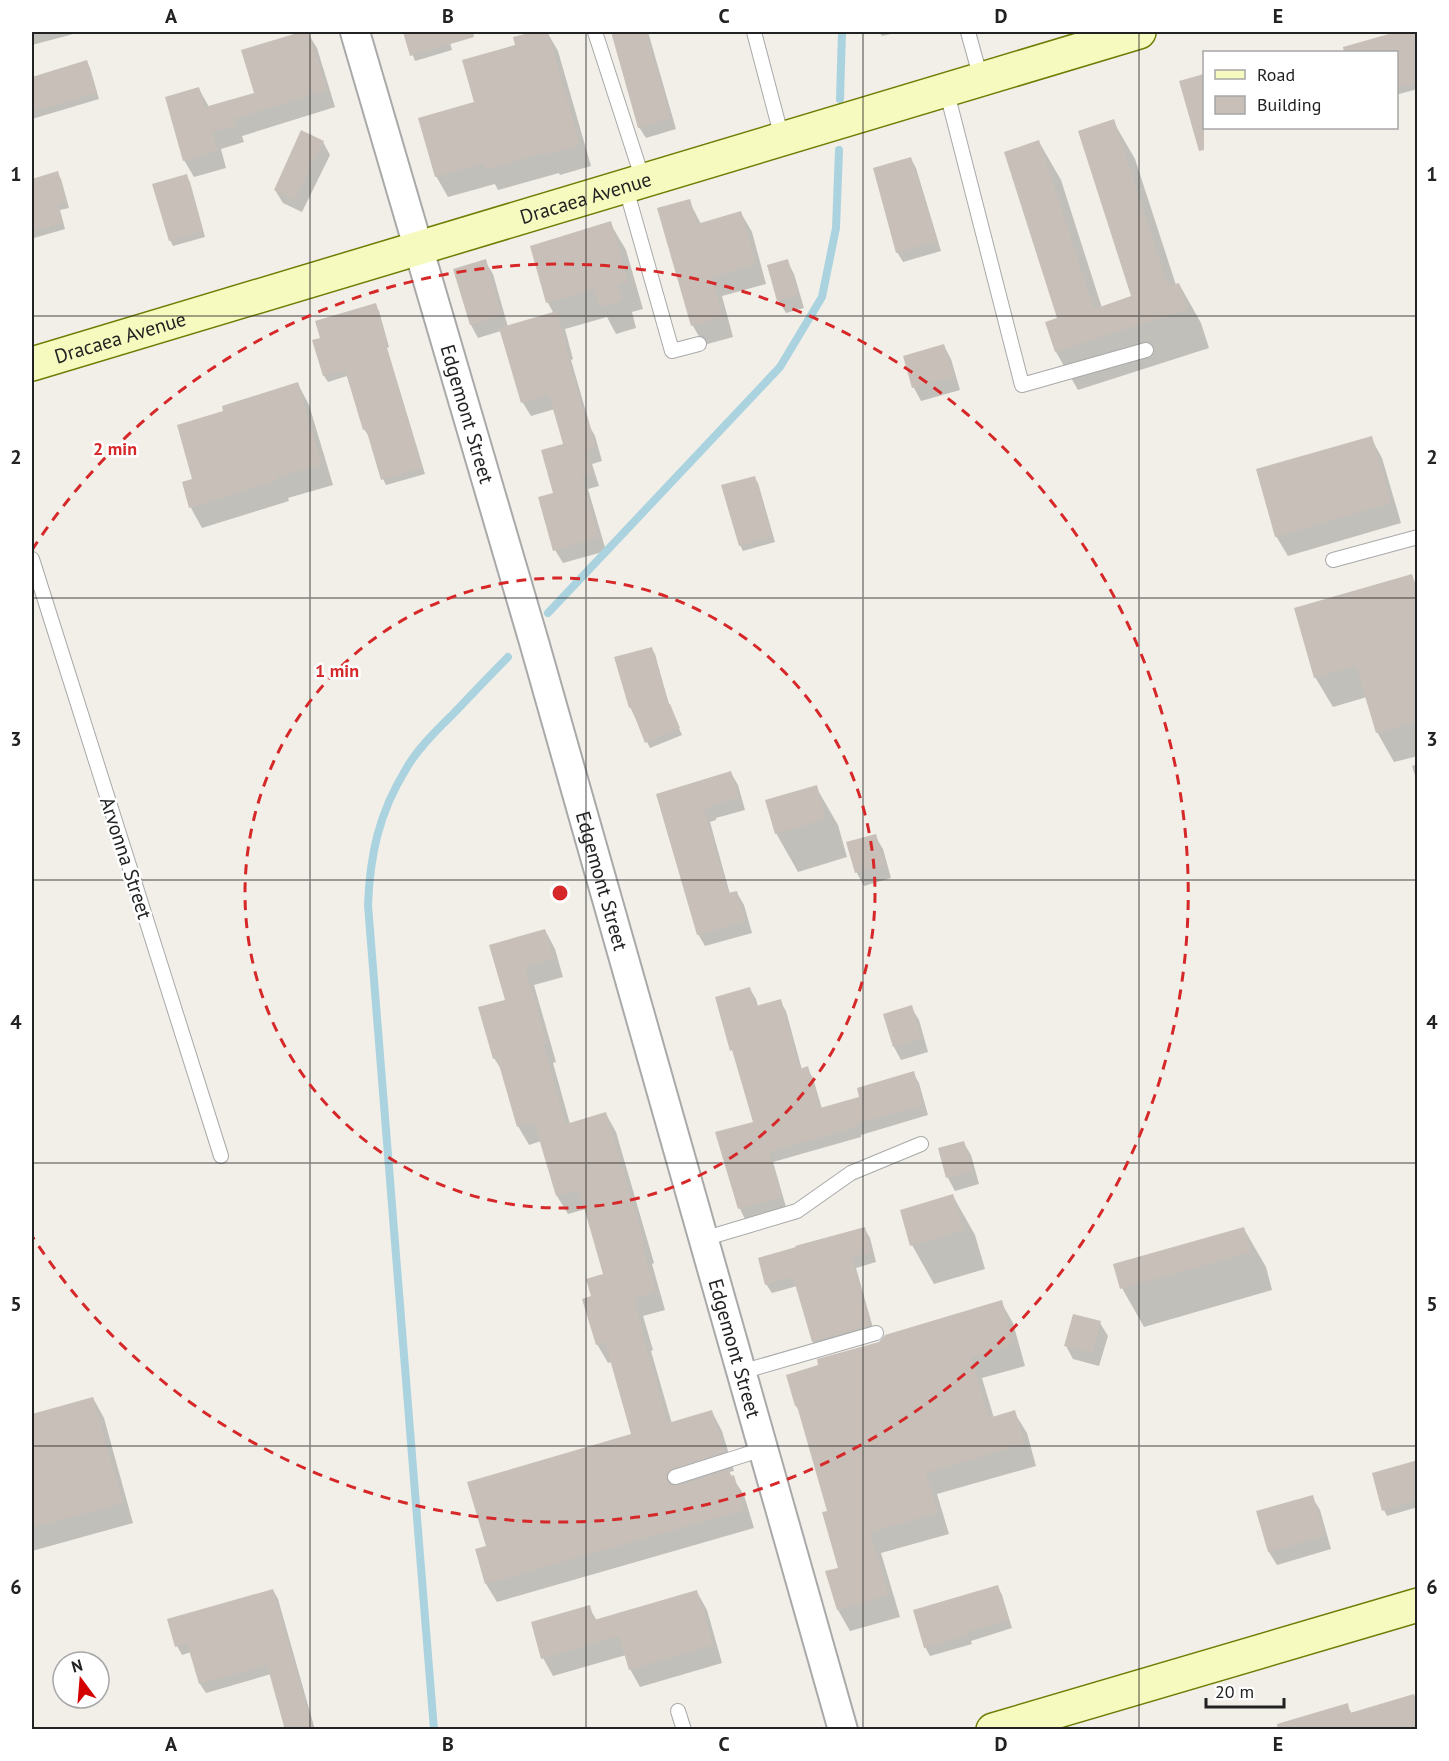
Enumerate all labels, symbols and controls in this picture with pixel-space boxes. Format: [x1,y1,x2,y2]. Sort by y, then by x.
text: A [165,3,178,29]
text: B [442,3,454,29]
text: C [718,3,730,29]
text: D [995,3,1008,29]
text: E [1273,3,1283,29]
legend [1203,51,1398,129]
text: Road [1257,63,1295,86]
text: Building [1257,93,1321,116]
text: 1 [10,161,22,187]
text: 1 [1426,161,1438,187]
street label: Dracaea Avenue [517,166,655,230]
street label: Dracaea Avenue [51,306,189,370]
street label: Edgemont Street [434,341,500,487]
text: 2 min [93,437,137,460]
text: 2 [10,444,22,470]
text: 2 [1426,444,1438,470]
text: 1 min [315,659,359,682]
text: 3 [10,726,22,752]
text: 3 [1426,726,1438,752]
street label: Arvonna Street [94,794,158,923]
street label: Edgemont Street [570,808,634,954]
centre of rings [550,883,570,903]
text: 4 [10,1009,22,1035]
text: 4 [1426,1009,1438,1035]
street label: Edgemont Street [702,1276,767,1421]
text: 5 [10,1291,22,1317]
text: 5 [1426,1291,1438,1317]
text: 6 [10,1574,22,1600]
text: 6 [1426,1574,1438,1600]
north arrow [51,1650,111,1710]
text: N [69,1655,85,1677]
scale bar [1206,1671,1284,1709]
text: 20 m [1215,1680,1254,1703]
text: A [165,1731,178,1757]
text: B [442,1731,454,1757]
text: C [718,1731,730,1757]
text: D [995,1731,1008,1757]
text: E [1273,1731,1283,1757]

